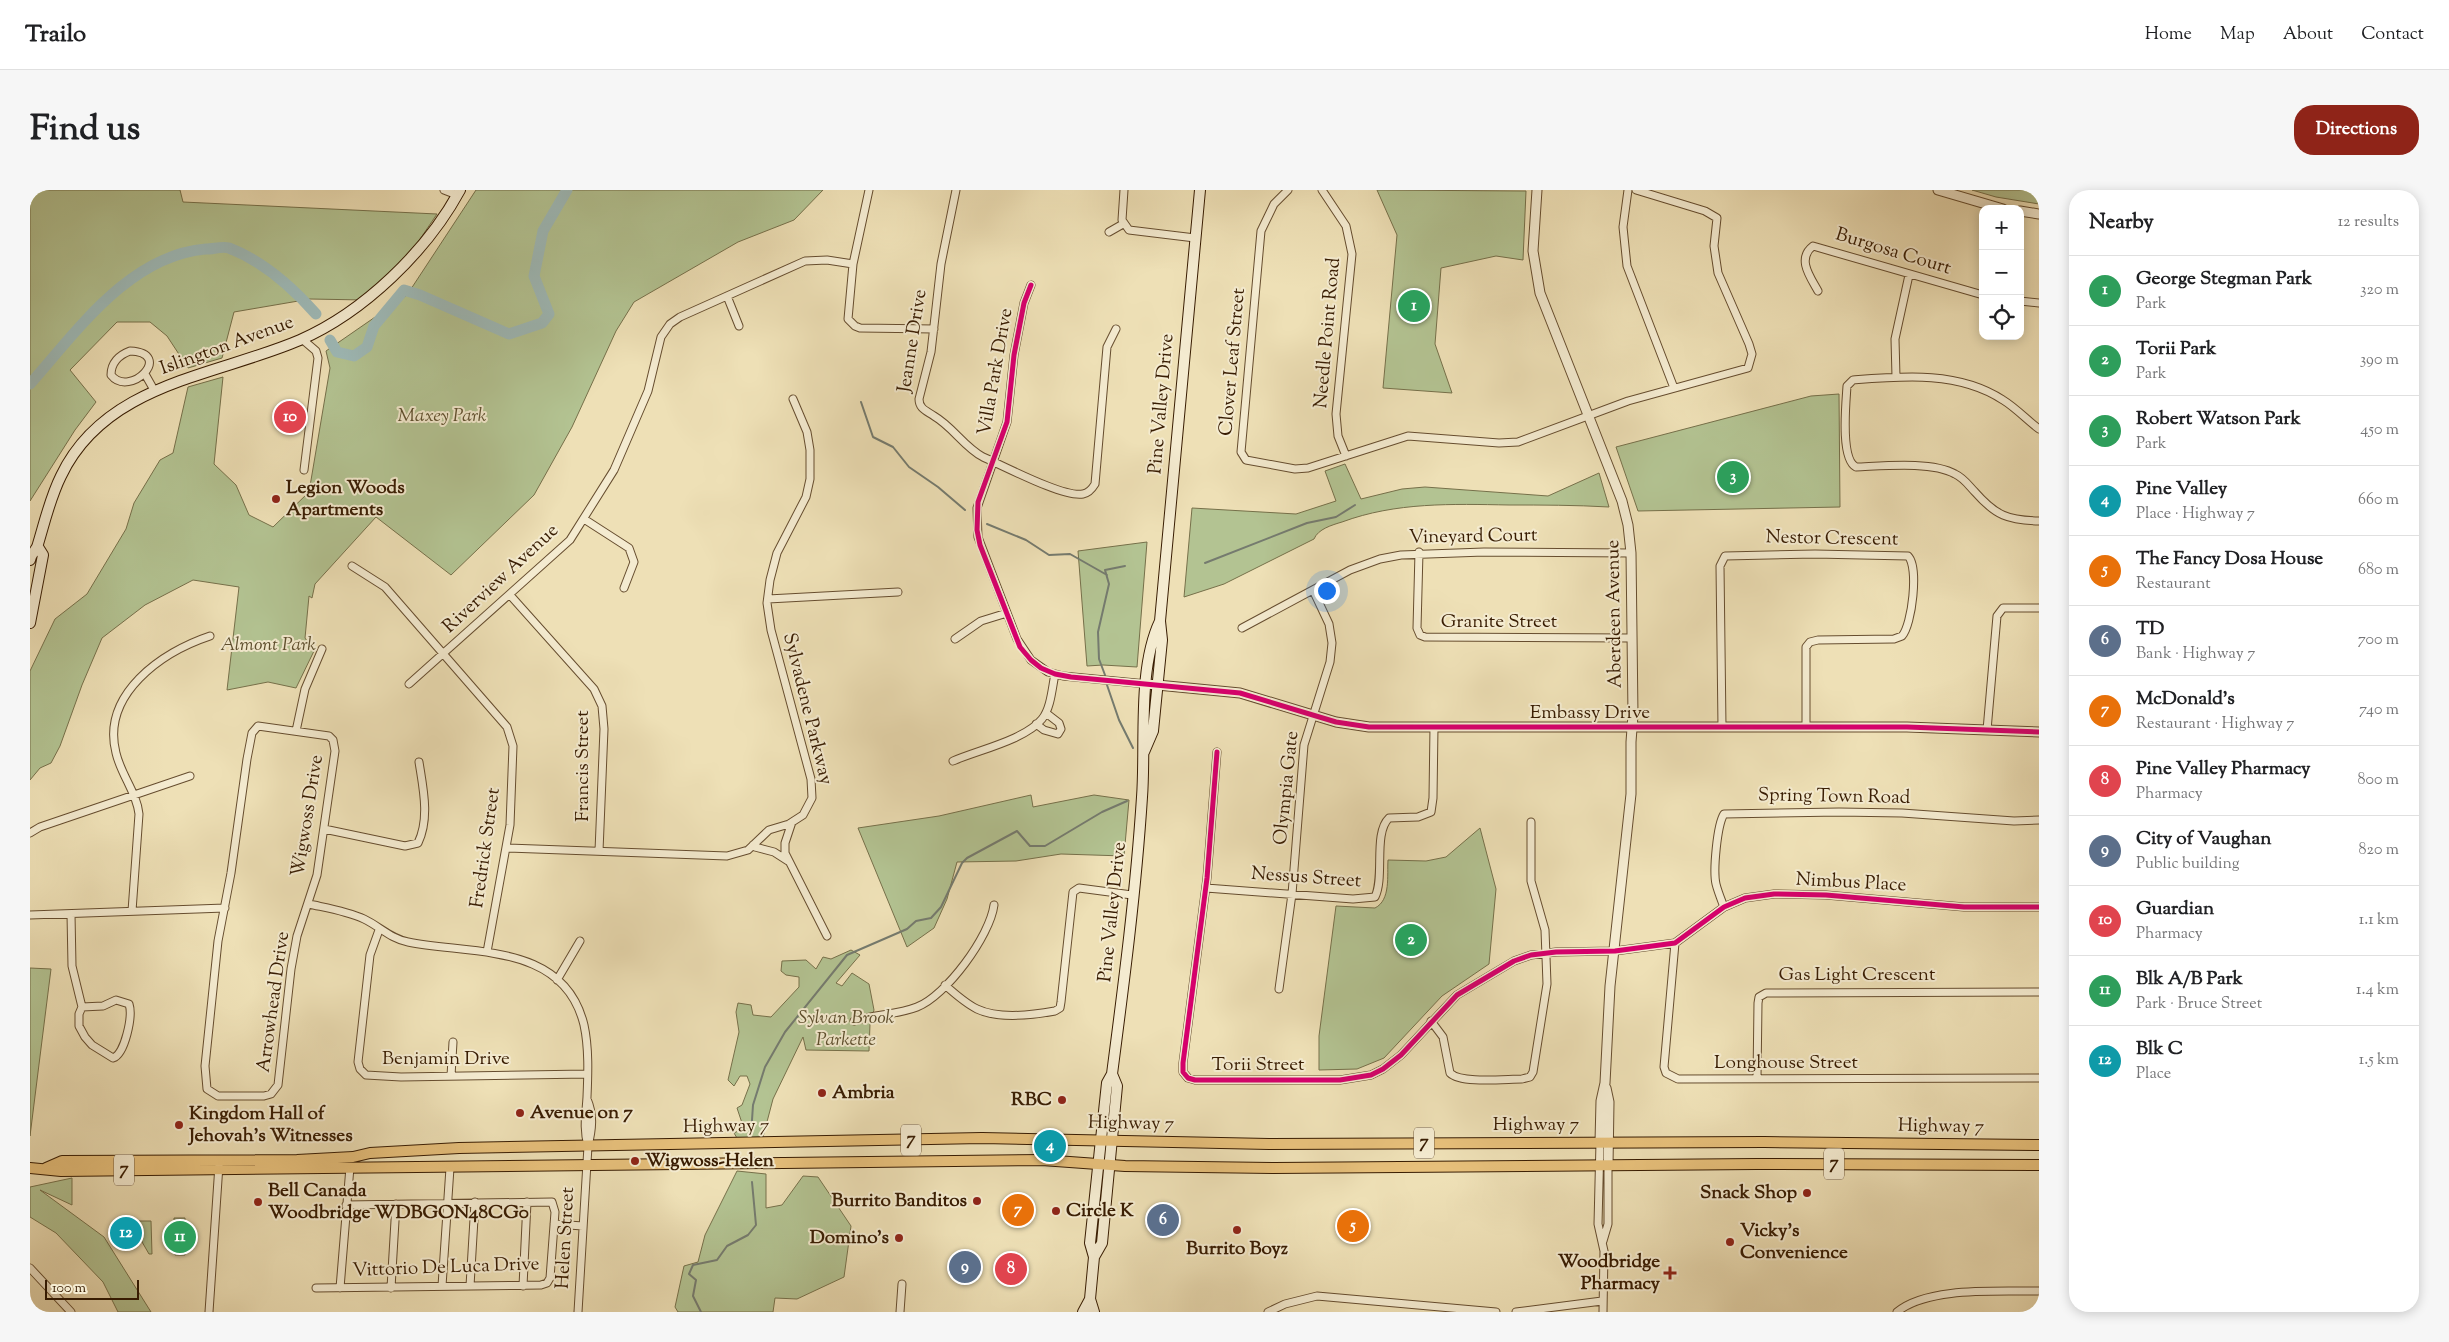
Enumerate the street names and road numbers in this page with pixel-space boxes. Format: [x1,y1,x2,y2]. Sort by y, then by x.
street label: Burgosa Court [1832,222,1955,283]
street label: Needle Point Road [1308,256,1348,410]
street label: Clover Leaf Street [1213,286,1253,437]
street label: Jeanne Drive [891,287,934,395]
street label: Villa Park Drive [971,306,1021,438]
street label: Islington Avenue [156,309,298,383]
street label: Pine Valley Drive [1142,332,1182,475]
street label: Riverview Avenue [437,518,565,640]
street label: Vineyard Court [1408,522,1538,552]
street label: Nestor Crescent [1765,524,1899,554]
street label: Aberdeen Avenue [1600,539,1630,689]
street label: Granite Street [1441,609,1558,636]
street label: Sylvadene Parkway [775,630,839,788]
street label: Embassy Drive [1530,700,1650,727]
street label: Francis Street [570,710,597,822]
street label: Olympia Gate [1268,730,1306,846]
street label: Wigwoss Drive [285,753,331,879]
street label: Spring Town Road [1758,782,1911,812]
street label: Fredrick Street [464,786,508,910]
street label: Pine Valley Drive [1092,840,1134,984]
street label: Nessus Street [1250,861,1362,895]
street label: Nimbus Place [1795,867,1907,899]
street label: Arrowhead Drive [251,930,297,1074]
street label: Gas Light Crescent [1779,962,1936,989]
street label: Benjamin Drive [382,1046,510,1073]
street label: Longhouse Street [1714,1050,1858,1077]
street label: Torii Street [1211,1052,1305,1079]
street label: Highway 7 [1088,1110,1175,1138]
street label: Highway 7 [1493,1112,1580,1139]
street label: Highway 7 [683,1113,770,1141]
street label: Highway 7 [1898,1113,1985,1141]
road number: 7 [901,1124,921,1156]
road number: 7 [1414,1128,1434,1158]
road number: 7 [1824,1149,1844,1180]
road number: 7 [114,1154,134,1186]
street label: Helen Street [550,1186,582,1290]
street label: Vittorio De Luca Drive [352,1251,540,1285]

